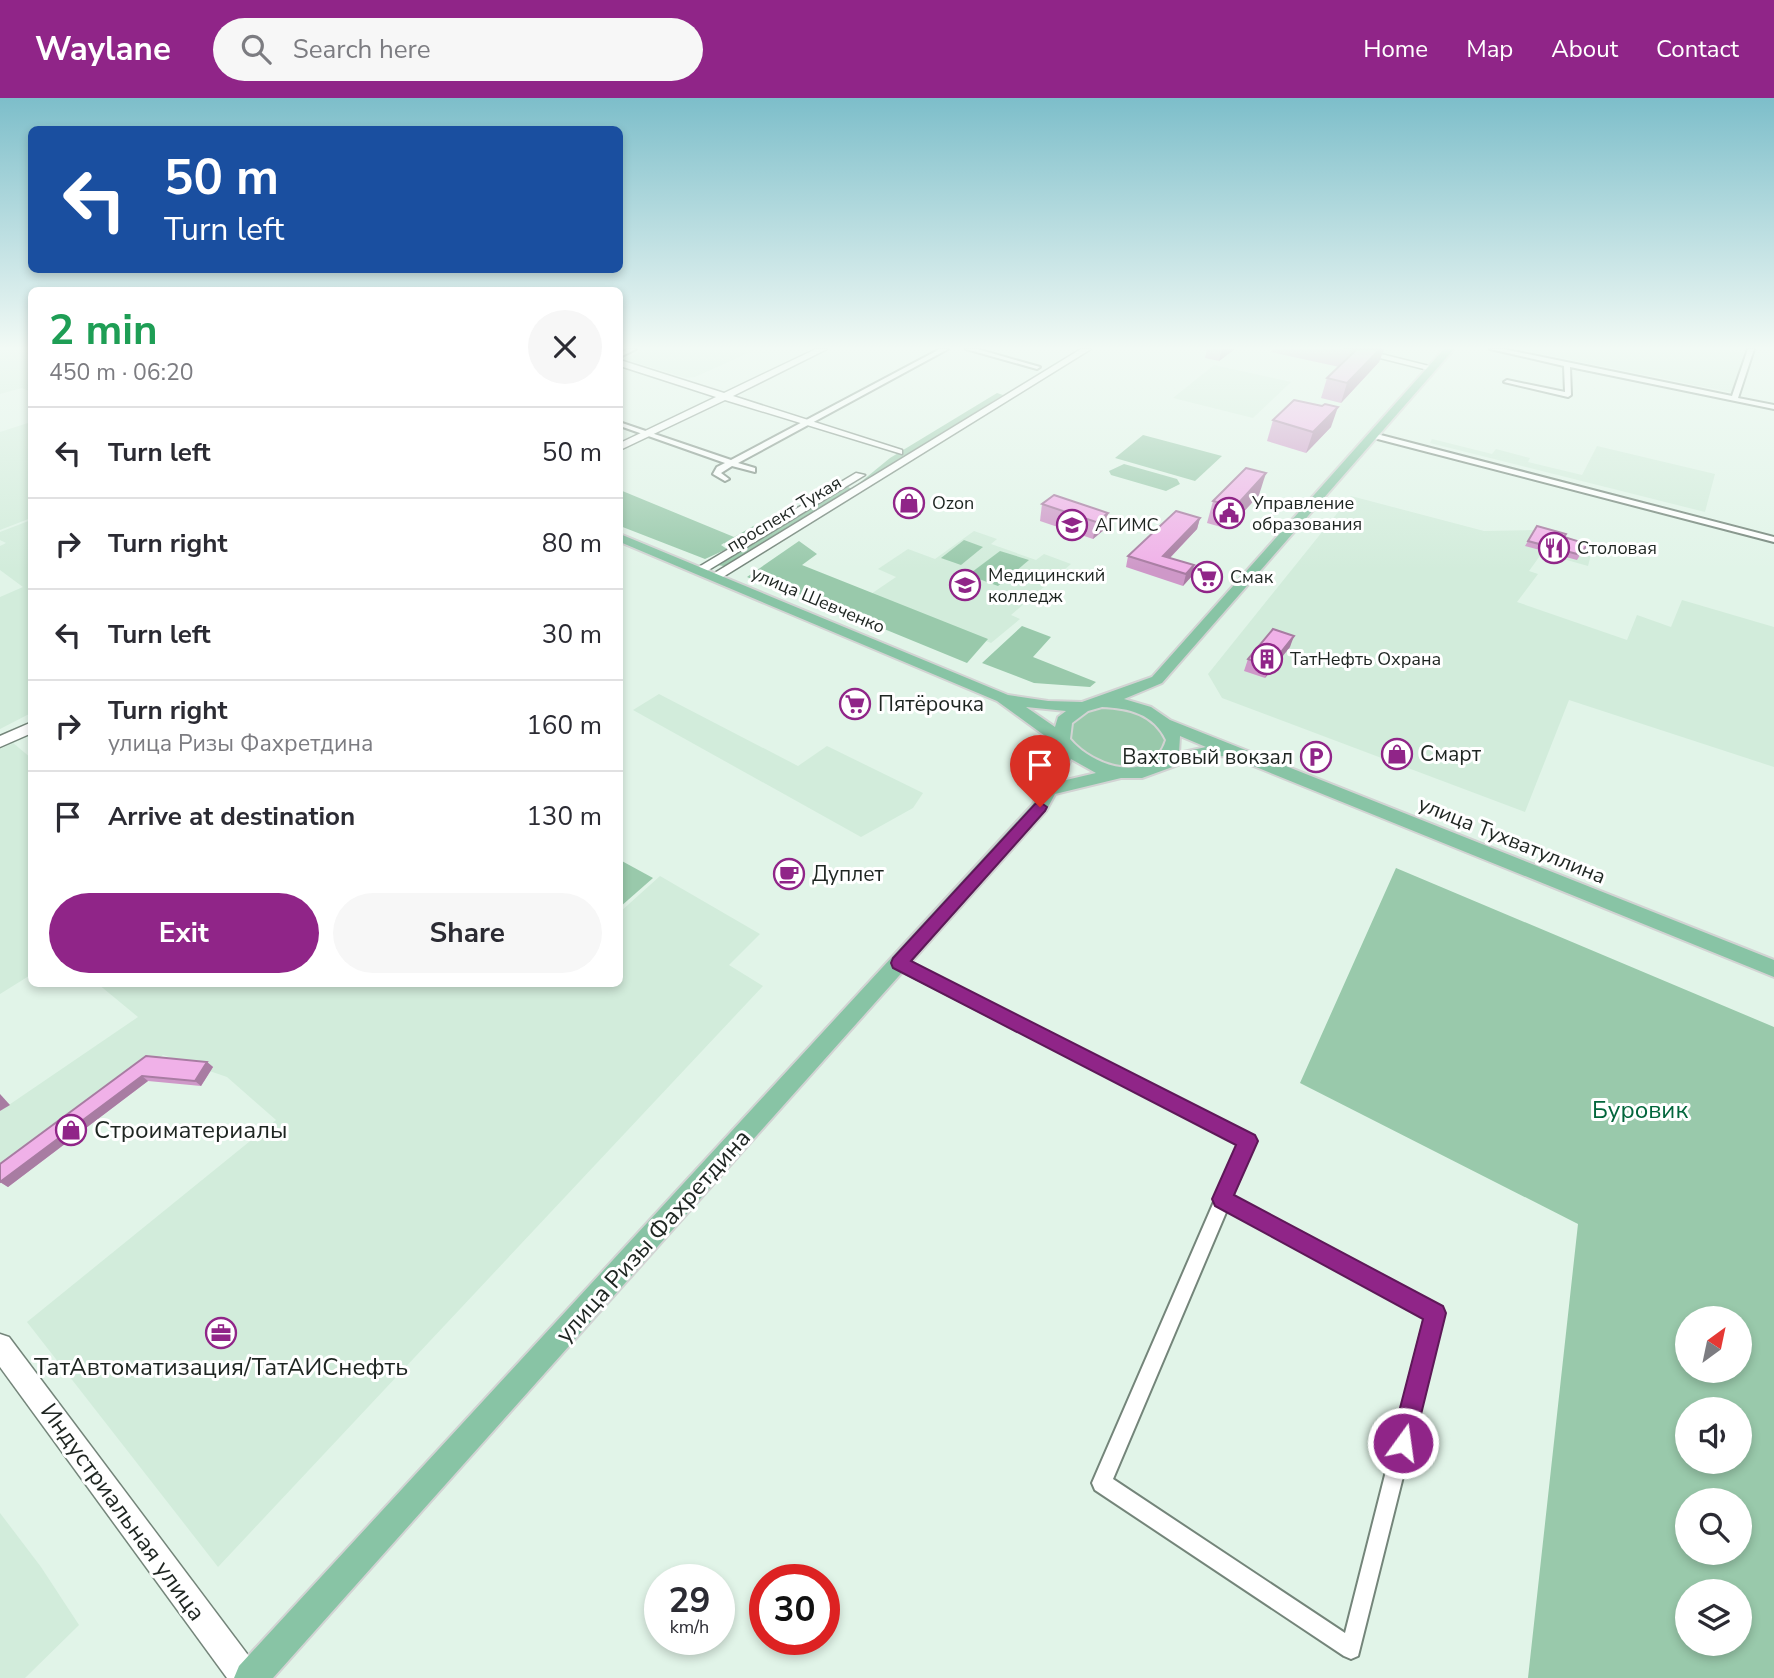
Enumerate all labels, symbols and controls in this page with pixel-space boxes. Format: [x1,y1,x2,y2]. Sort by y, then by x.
search box [213,18,703,81]
text: Waylane [35,27,171,72]
icon: search [237,30,275,68]
text: Search here [293,32,431,67]
text: Home [1363,33,1428,65]
text: Map [1466,33,1513,65]
text: About [1551,33,1618,65]
text: Contact [1656,33,1739,65]
text: 50 m [164,144,279,211]
icon: left [49,154,140,245]
text: Turn left [164,208,284,251]
text: 2 min [49,302,158,359]
button: close [528,310,602,384]
text: 450 m · 06:20 [49,357,194,388]
icon: left [49,434,87,472]
text: Turn left [108,435,211,470]
text: 50 m [542,435,602,470]
street label: проспект Тукая [722,470,846,558]
shop icon: Ozon [892,486,926,520]
place label: Ozon [932,491,974,515]
place label: Управление образования [1251,491,1362,536]
public building icon: Управление образования [1212,496,1246,530]
school or university icon: АГИМС [1055,508,1089,542]
place label: АГИМС [1095,513,1159,537]
icon: right [49,525,87,563]
text: Turn right [108,526,227,561]
text: 80 m [542,526,602,561]
restaurant icon: Столовая [1537,531,1571,565]
place label: Столовая [1577,536,1657,560]
supermarket icon: Смак [1190,560,1224,594]
street label: улица Шевченко [747,561,889,639]
place label: Медицинский колледж [988,563,1105,608]
place label: Смак [1230,565,1274,589]
school or university icon: Медицинский колледж [948,568,982,602]
icon: left [49,616,87,654]
text: Turn left [108,617,211,652]
text: 30 m [542,617,602,652]
building icon: ТатНефть Охрана [1250,642,1284,676]
place label: ТатНефть Охрана [1290,647,1441,671]
supermarket icon: Пятёрочка [838,687,872,721]
place label: Пятёрочка [878,690,984,718]
text: Turn right [108,693,227,728]
icon: right [49,707,87,745]
text: 160 m [526,708,602,743]
text: улица Ризы Фахретдина [108,728,373,759]
pin [1010,735,1070,807]
shop icon: Смарт [1380,737,1414,771]
parking icon: Вахтовый вокзал [1299,740,1333,774]
place label: Смарт [1420,740,1482,768]
place label: Вахтовый вокзал [1122,743,1293,771]
icon: arrive [1021,746,1059,784]
street label: улица Тухватуллина [1414,790,1610,890]
icon: arrive [49,798,87,836]
text: Arrive at destination [108,799,355,834]
text: 130 m [526,799,602,834]
cafe icon: Дуплет [772,857,806,891]
place label: Дуплет [812,860,885,888]
button: Exit [49,893,319,973]
button: Share [333,893,602,973]
park label: Буровик [1592,1094,1688,1126]
shop icon: Строиматериалы [54,1113,88,1147]
place label: Строиматериалы [94,1114,288,1146]
street label: улица Ризы Фахретдина [548,1122,758,1350]
north arrow [1675,1306,1752,1382]
map controls [1675,1306,1752,1656]
office icon: ТатАвтоматизация/ТатАИСнефть [204,1316,238,1350]
place label: ТатАвтоматизация/ТатАИСнефть [34,1351,408,1383]
street label: Индустриальная улица [33,1397,213,1627]
button: sound [1675,1397,1752,1474]
position arrow [1366,1406,1440,1480]
button: search [1675,1488,1752,1565]
speed limit sign: 30 [749,1564,840,1655]
text: 29 [668,1577,711,1624]
button: layers [1675,1579,1752,1656]
text: km/h [670,1615,709,1639]

